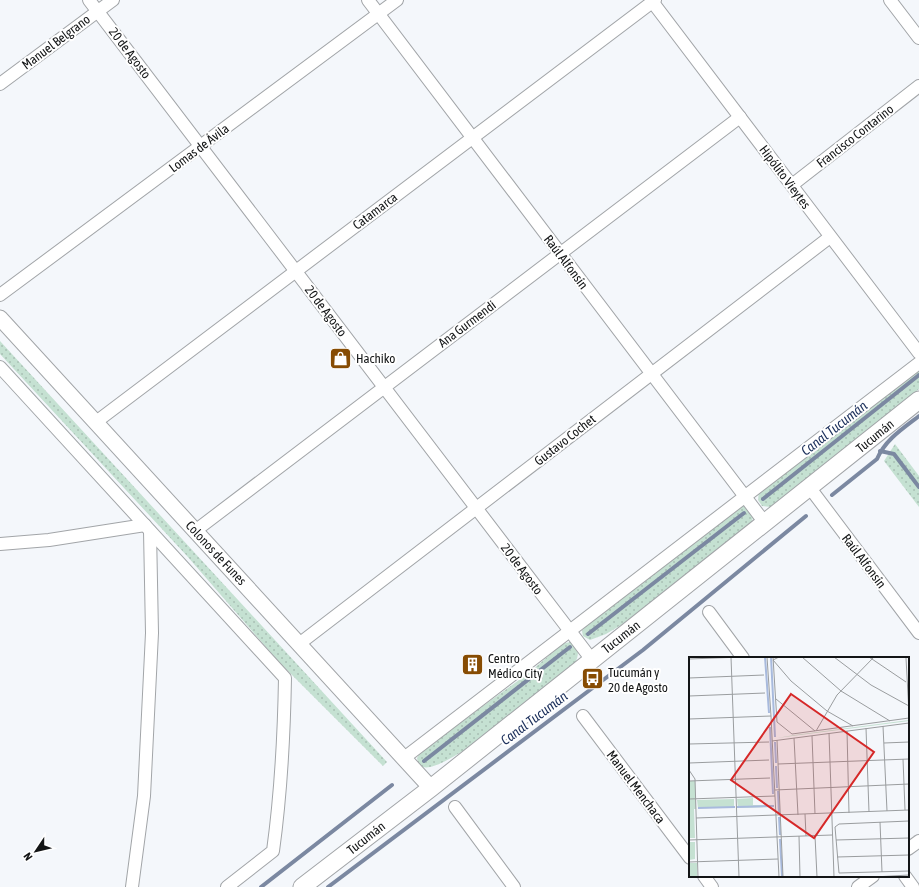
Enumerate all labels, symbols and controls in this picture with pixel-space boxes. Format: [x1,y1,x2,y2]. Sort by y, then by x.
street label: Manuel Belgrano [19,12,93,72]
street label: 20 de Agosto [106,25,154,81]
street label: Francisco Contarino [814,101,896,171]
street label: Lomas de Ávila [166,121,232,175]
street label: Hipólito Vieytes [756,142,814,212]
street label: Catamarca [350,189,400,233]
street label: Raúl Alfonsín [541,232,591,292]
street label: 20 de Agosto [302,283,350,339]
street label: Ana Gurmendi [435,297,499,351]
shop icon: Hachiko [328,345,354,371]
place label: Hachiko [356,351,395,366]
water label: Canal Tucumán [798,397,870,459]
street label: Gustavo Cochet [531,411,599,469]
street label: Tucumán [853,416,897,456]
street label: Colonos de Funes [182,518,250,588]
street label: Raúl Alfonsín [839,531,889,591]
street label: 20 de Agosto [498,541,546,597]
street label: Tucumán [599,618,643,656]
place label: Centro Médico City [488,651,543,681]
building icon: Centro Médico City [460,652,486,678]
inset map [689,657,909,877]
place label: Tucumán y 20 de Agosto [608,665,668,695]
bus stop icon: Tucumán y 20 de Agosto [580,666,606,692]
water label: Canal Tucumán [498,688,571,748]
street label: Manuel Menchaca [604,748,668,826]
street label: Tucumán [344,819,388,857]
north arrow [16,831,56,871]
text: N [21,851,35,863]

